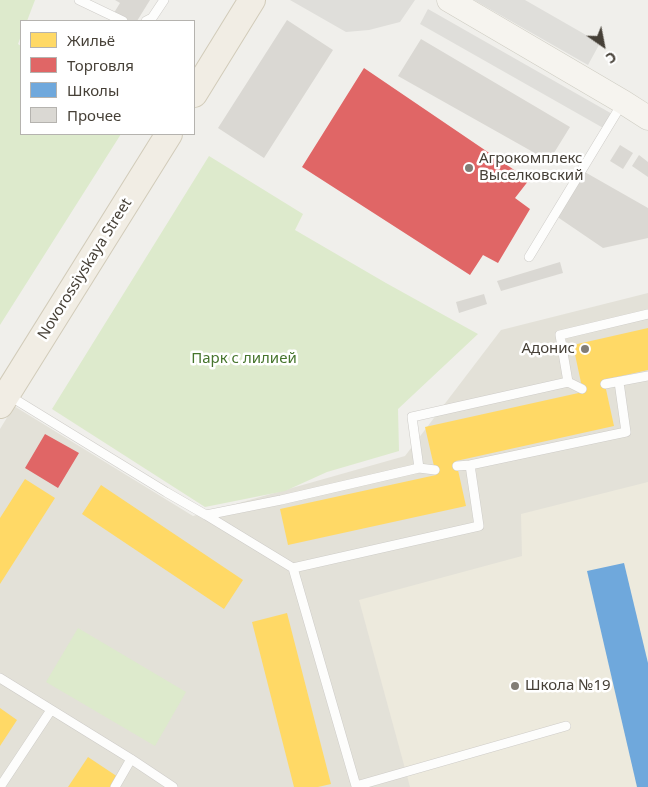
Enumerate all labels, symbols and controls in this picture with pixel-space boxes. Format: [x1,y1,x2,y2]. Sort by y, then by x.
legend [20,20,195,135]
north arrow [578,20,628,70]
text: Жильё [67,30,115,50]
text: С [602,48,620,68]
text: Торговля [67,55,134,75]
text: Школы [67,80,119,100]
text: Прочее [67,105,121,125]
place label: Агрокомплекс Выселковский [479,150,583,185]
marker: Агрокомплекс Выселковский [463,162,475,174]
street label: Novorossiyskaya Street [34,195,136,343]
place label: Адонис [521,340,575,358]
marker: Адонис [579,343,591,355]
park label: Парк с лилией [191,350,297,368]
place label: Школа №19 [525,677,611,695]
marker: Школа №19 [509,680,521,692]

